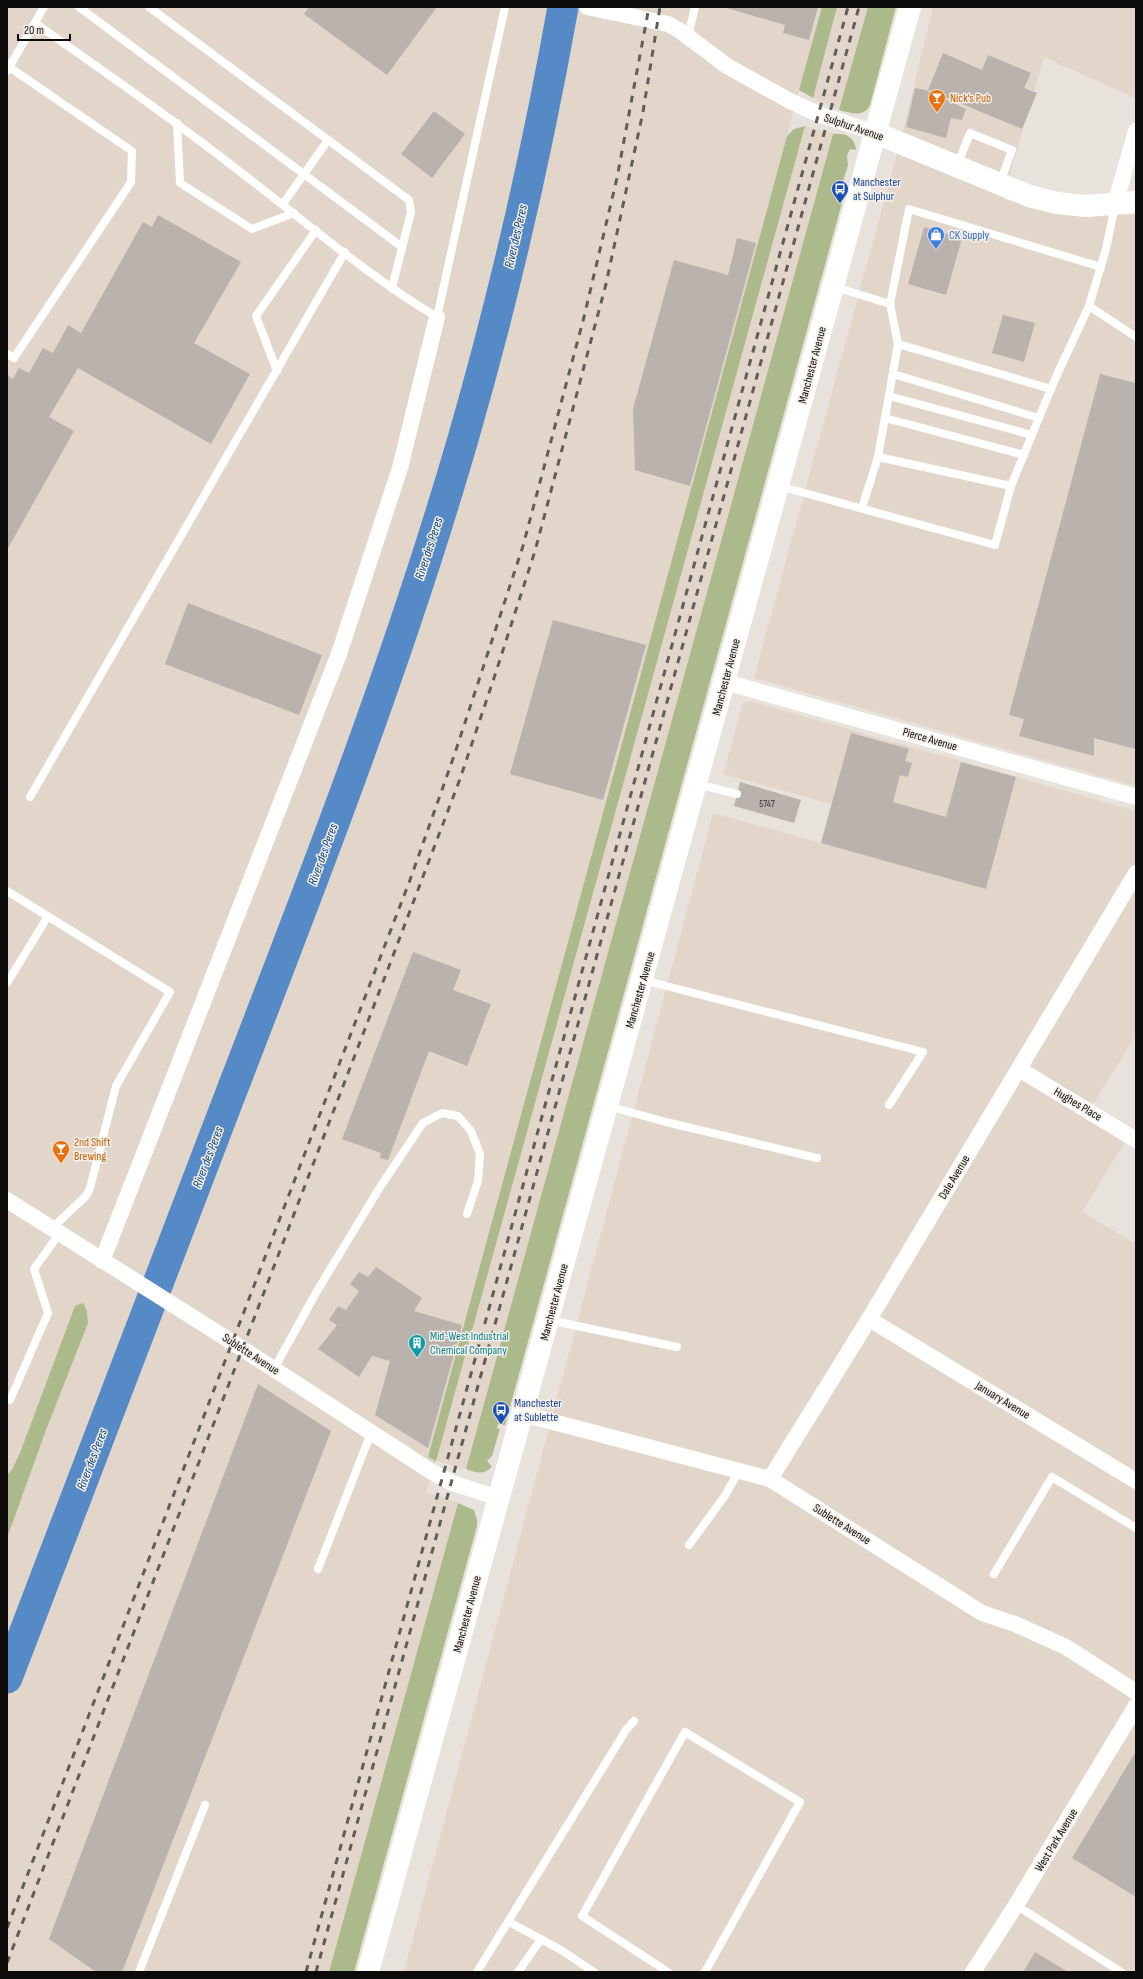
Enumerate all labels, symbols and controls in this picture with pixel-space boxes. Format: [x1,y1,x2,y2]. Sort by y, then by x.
scale bar [18,16,70,42]
text: 20 m [24,23,44,38]
bar icon: Nick's Pub [927,88,947,113]
place label: Nick's Pub [950,91,991,106]
street label: Sulphur Avenue [822,110,886,145]
place label: Manchester at Sulphur [853,175,901,204]
bus stop icon: Manchester at Sulphur [830,179,850,204]
water label: River des Peres [501,203,531,269]
shop icon: CK Supply [926,225,946,250]
place label: CK Supply [949,228,990,243]
street label: Manchester Avenue [795,325,830,405]
water label: River des Peres [411,515,447,581]
street label: Manchester Avenue [709,637,744,717]
street label: Pierce Avenue [901,725,959,754]
house number: 5747 [759,798,775,810]
water label: River des Peres [304,821,342,887]
street label: Manchester Avenue [622,950,659,1030]
street label: Hughes Place [1051,1084,1105,1125]
water label: River des Peres [189,1124,227,1190]
place label: 2nd Shift Brewing [74,1135,111,1164]
bar icon: 2nd Shift Brewing [51,1139,71,1164]
street label: Dale Avenue [935,1152,973,1202]
street label: Manchester Avenue [537,1262,572,1342]
place label: Mid-West Industrial Chemical Company [430,1329,509,1358]
street label: Sublette Avenue [219,1330,282,1379]
building icon: Mid-West Industrial Chemical Company [407,1333,427,1358]
street label: January Avenue [972,1378,1033,1423]
place label: Manchester at Sublette [514,1396,562,1425]
bus stop icon: Manchester at Sublette [491,1400,511,1425]
water label: River des Peres [73,1426,111,1492]
street label: Sublette Avenue [810,1501,874,1548]
street label: Manchester Avenue [450,1574,485,1654]
street label: West Park Avenue [1032,1806,1081,1875]

